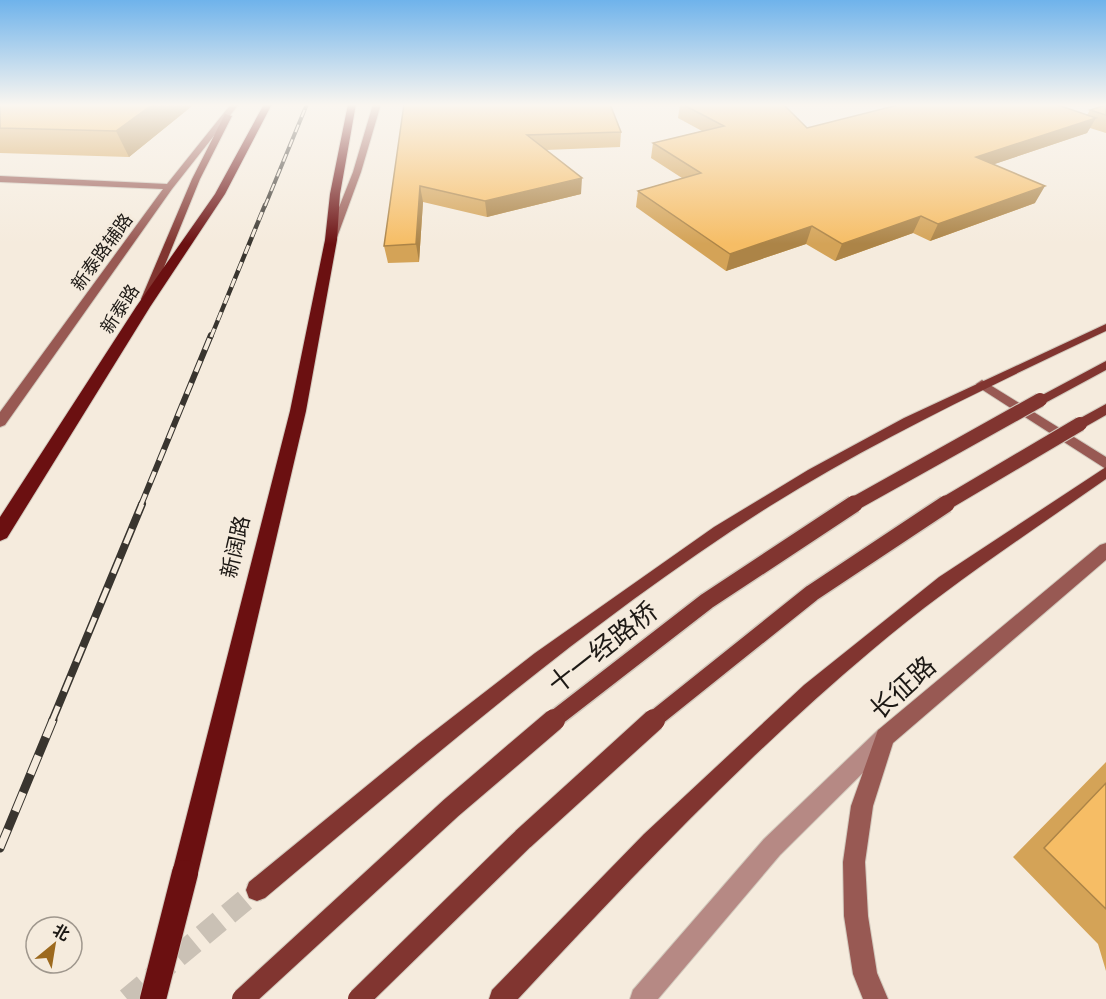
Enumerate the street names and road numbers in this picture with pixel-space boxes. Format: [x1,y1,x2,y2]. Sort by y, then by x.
street label: 新泰路辅路 [67,209,137,295]
street label: 新泰路 [96,280,144,338]
street label: 新阔路 [217,513,255,581]
street label: 十一经路桥 [542,596,664,700]
street label: 长征路 [864,650,942,726]

